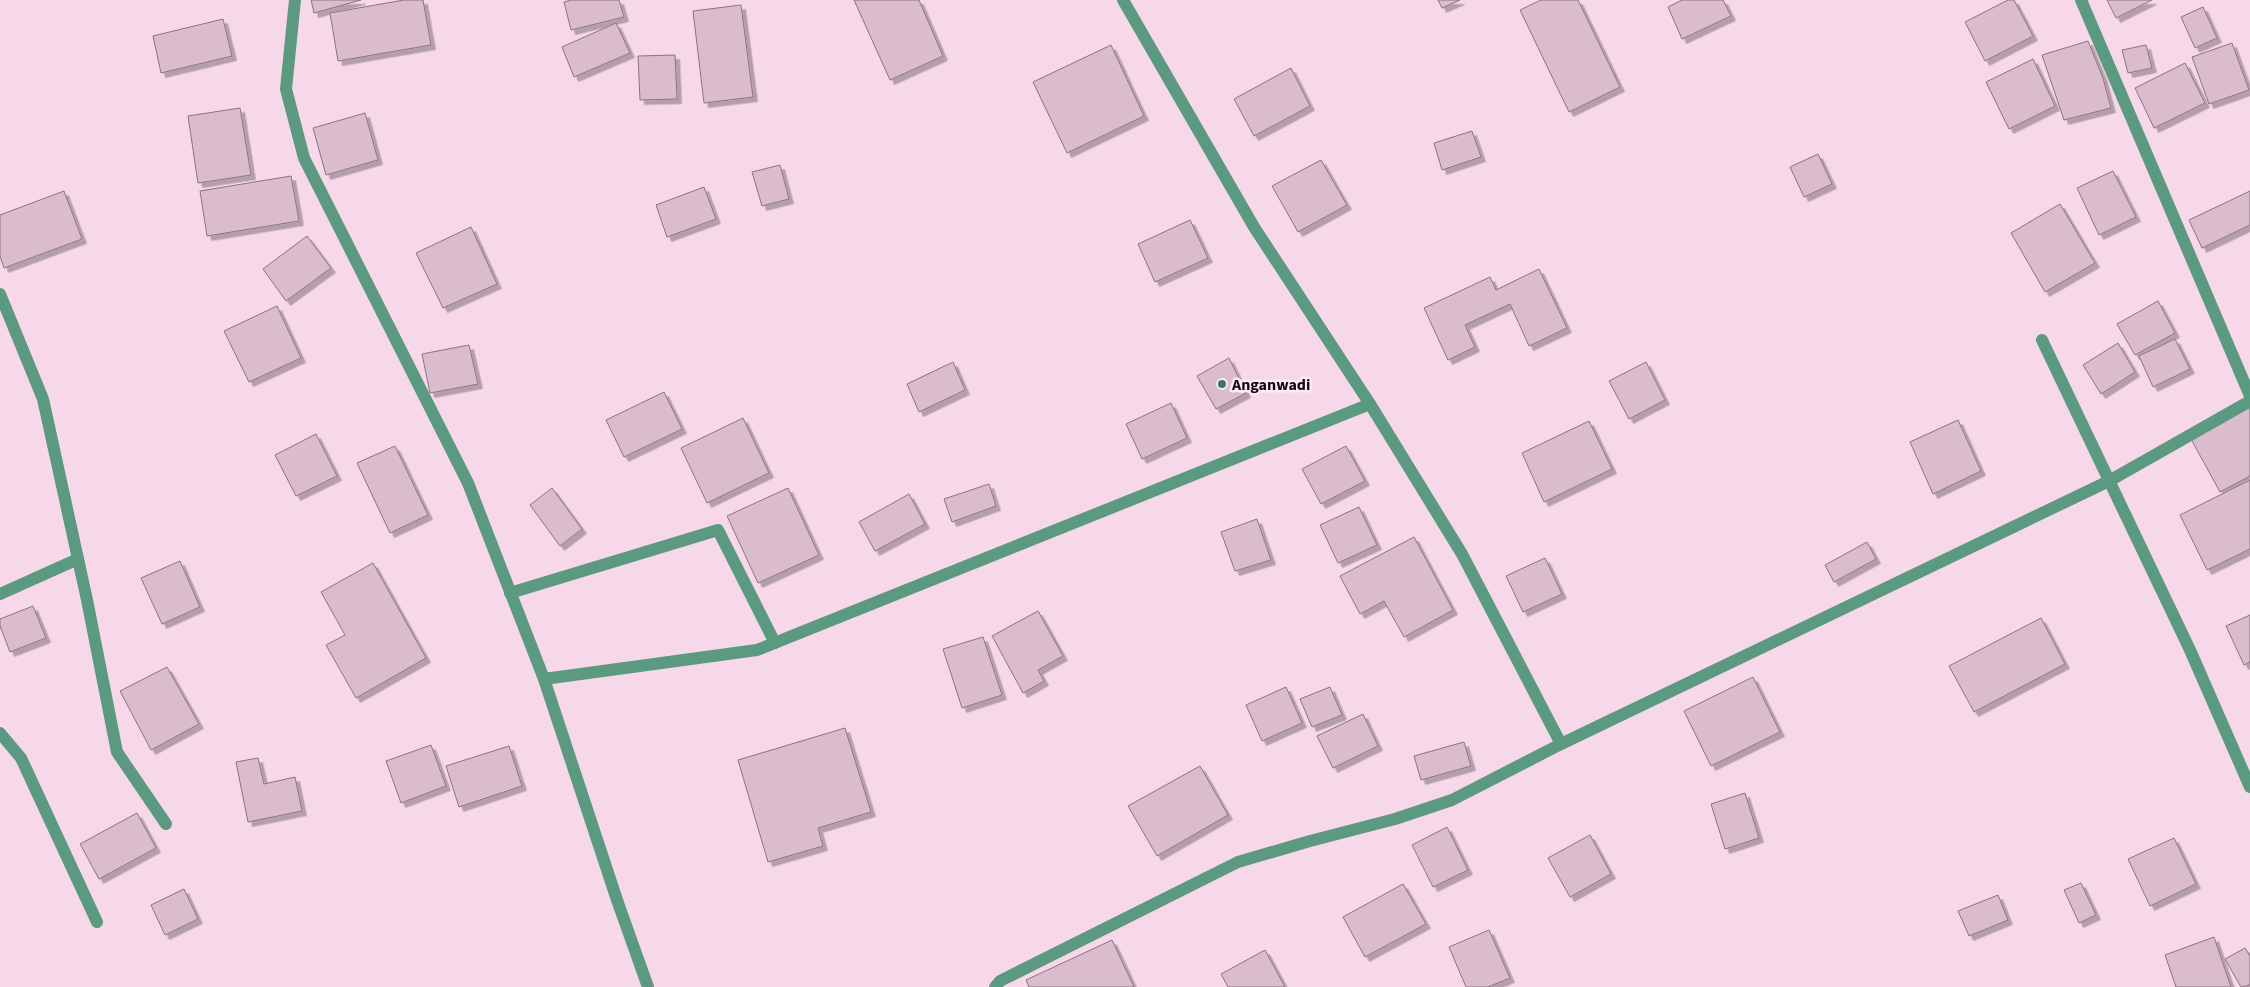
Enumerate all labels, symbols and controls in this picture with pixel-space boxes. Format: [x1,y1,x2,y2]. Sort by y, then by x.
place label: Anganwadi [1231,374,1310,396]
marker: Anganwadi [1216,378,1228,390]

